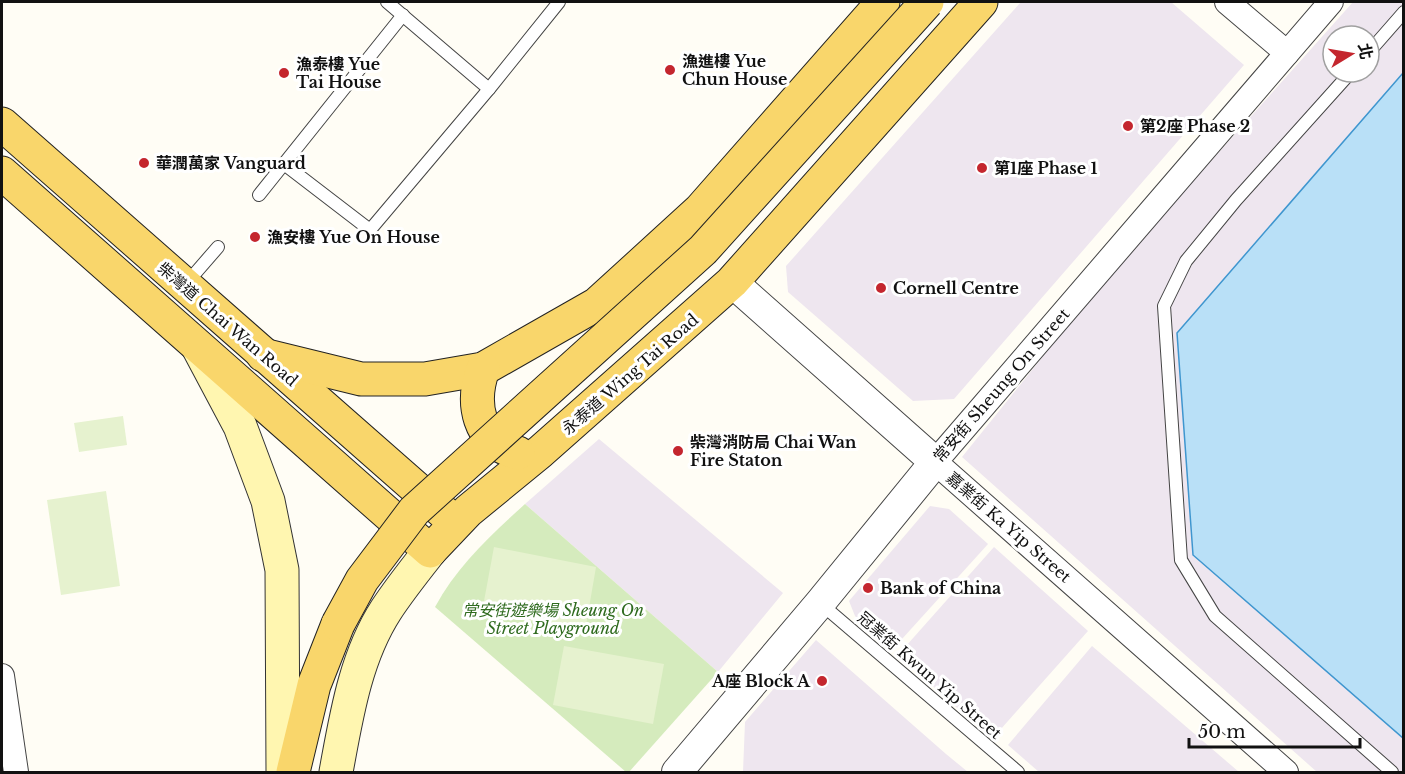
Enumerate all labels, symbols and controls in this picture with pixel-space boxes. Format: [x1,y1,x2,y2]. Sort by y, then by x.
north arrow [1321,24,1381,84]
text: 北 [1354,41,1377,61]
place label: 漁進樓 Yue Chun House [682,51,787,89]
place label: 漁泰樓 Yue Tai House [296,54,381,92]
marker: 漁進樓 Yue Chun House [663,63,677,77]
marker: 漁泰樓 Yue Tai House [277,66,291,80]
place label: 第2座 Phase 2 [1140,116,1250,136]
marker: 第2座 Phase 2 [1121,119,1135,133]
place label: 華潤萬家 Vanguard [156,153,306,173]
marker: 華潤萬家 Vanguard [137,156,151,170]
place label: 第1座 Phase 1 [994,158,1097,178]
marker: 第1座 Phase 1 [975,161,989,175]
place label: 漁安樓 Yue On House [267,227,440,247]
marker: 漁安樓 Yue On House [248,230,262,244]
street label: 柴灣道 Chai Wan Road [154,258,302,390]
place label: Cornell Centre [893,278,1019,298]
marker: Cornell Centre [874,281,888,295]
street label: 常安街 Sheung On Street [929,304,1073,466]
street label: 永泰道 Wing Tai Road [558,309,702,439]
place label: 柴灣消防局 Chai Wan Fire Staton [690,432,857,470]
marker: 柴灣消防局 Chai Wan Fire Staton [671,444,685,458]
street label: 嘉業街 Ka Yip Street [943,468,1075,586]
place label: Bank of China [880,578,1001,598]
marker: Bank of China [861,581,875,595]
park label: 常安街遊樂場 Sheung On Street Playground [462,600,644,638]
street label: 冠業街 Kwun Yip Street [854,607,1006,743]
place label: A座 Block A [711,671,811,691]
marker: A座 Block A [815,674,829,688]
scale bar [1189,711,1360,749]
text: 50 m [1198,721,1246,743]

